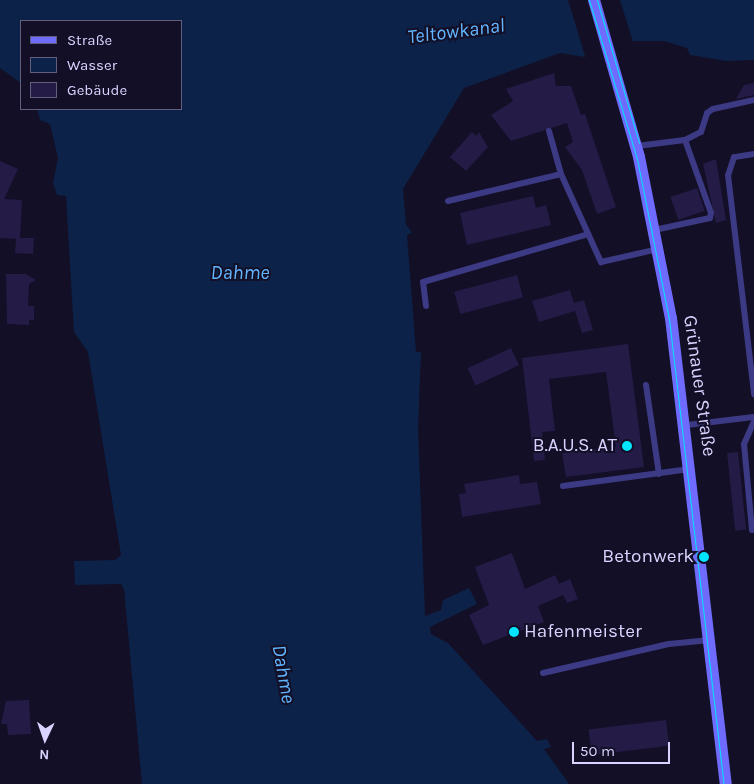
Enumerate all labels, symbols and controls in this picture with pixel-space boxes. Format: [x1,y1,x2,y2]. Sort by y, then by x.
water label: Teltowkanal [406,13,506,49]
legend [20,20,182,110]
text: Straße [67,31,112,49]
text: Wasser [67,56,117,74]
text: Gebäude [67,81,127,99]
water label: Dahme [211,260,269,284]
street label: Grünauer Straße [678,314,720,458]
place label: B.A.U.S. AT [533,435,617,457]
marker: B.A.U.S. AT [621,440,633,452]
place label: Betonwerk [602,546,694,568]
marker: Betonwerk [698,551,710,563]
place label: Hafenmeister [524,621,642,643]
marker: Hafenmeister [508,626,520,638]
water label: Dahme [267,643,301,705]
north arrow [20,714,70,764]
scale bar [574,732,672,764]
text: 50 m [580,742,615,760]
text: N [39,746,50,763]

